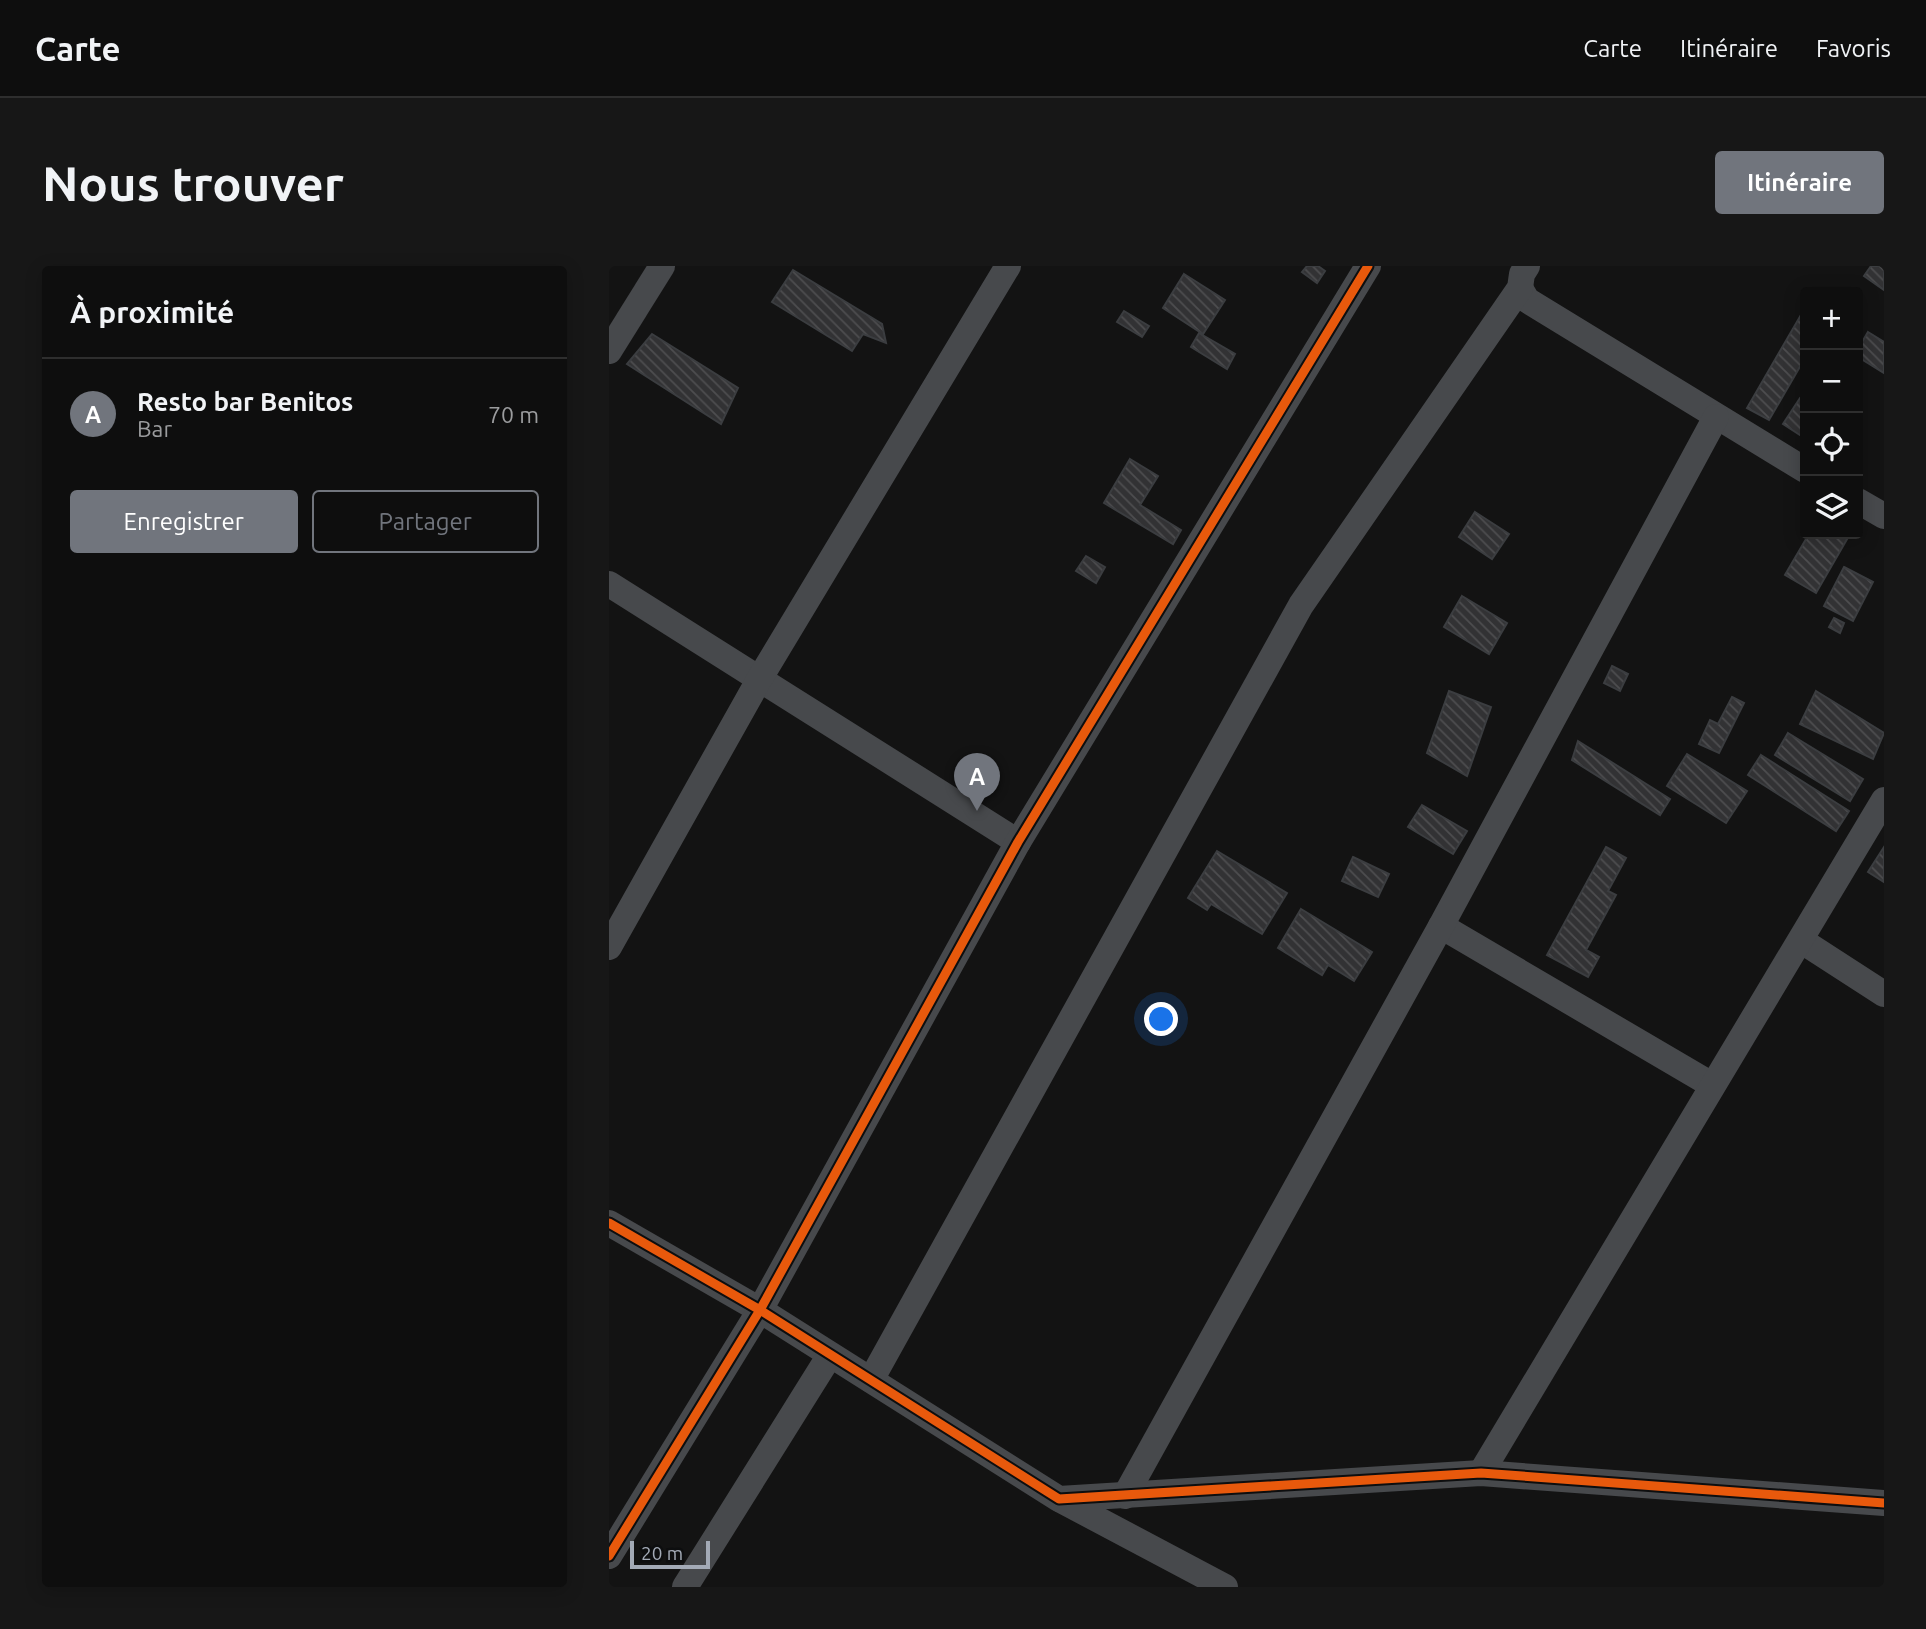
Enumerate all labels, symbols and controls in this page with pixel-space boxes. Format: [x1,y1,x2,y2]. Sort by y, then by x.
text: Carte [35,30,121,67]
text: Carte [1583,35,1642,62]
text: Itinéraire [1680,35,1778,62]
text: Favoris [1816,35,1891,62]
button: Itinéraire [1715,151,1884,214]
text: Nous trouver [42,155,344,210]
map controls [1800,287,1863,539]
button: + [1800,287,1863,350]
text: À proximité [70,295,234,329]
button: − [1800,350,1863,413]
text: Resto bar Benitos [137,387,353,416]
text: A [85,402,101,427]
text: 70 m [488,402,539,427]
button: locate [1800,413,1863,476]
text: Bar [137,416,172,441]
button: layers [1800,476,1863,539]
button: Enregistrer [70,490,298,553]
button: Partager [312,490,539,553]
pin: A [954,753,1000,811]
your location [1144,1002,1178,1036]
scale bar [630,1538,711,1570]
text: 20 m [641,1542,683,1564]

